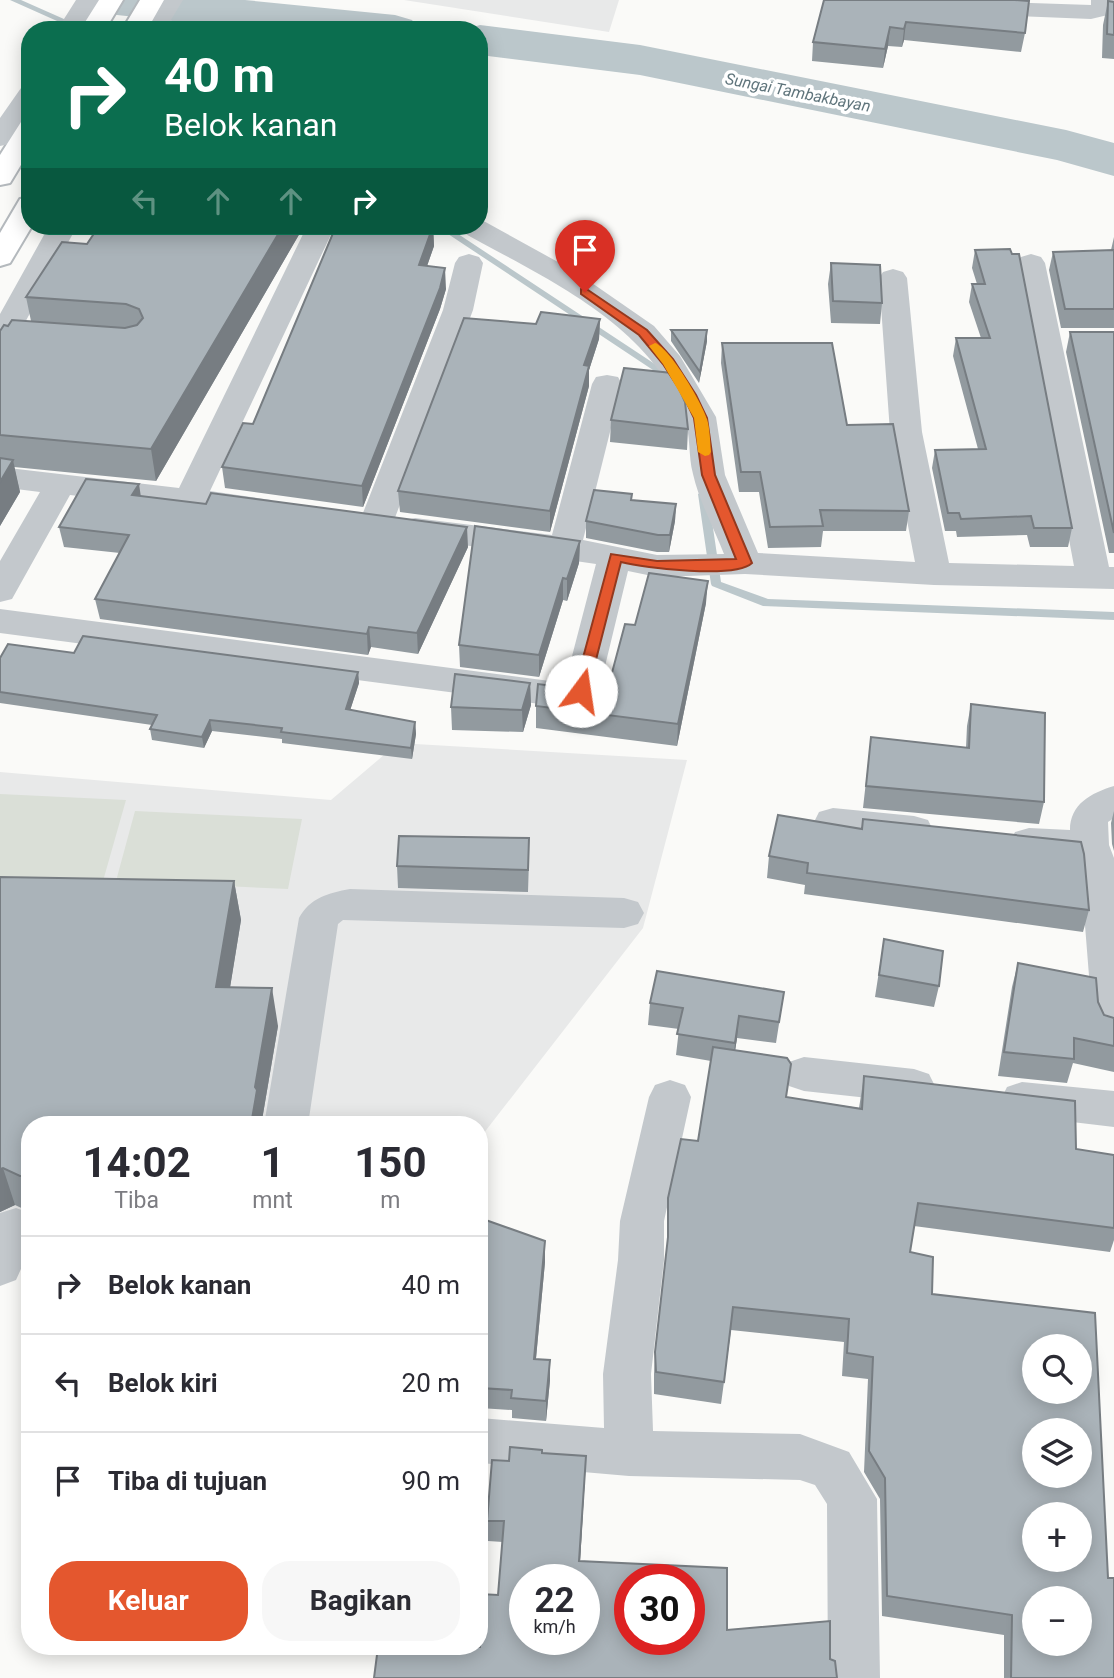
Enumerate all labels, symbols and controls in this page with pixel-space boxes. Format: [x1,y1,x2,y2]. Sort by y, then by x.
text: 40 m [164,47,275,104]
icon: right [49,49,140,140]
water label: Sungai Tambakbayan [724,69,872,116]
text: Belok kanan [164,106,337,144]
icon: left [126,182,164,220]
icon: ahead [199,182,237,220]
icon: ahead [272,182,310,220]
icon: right [345,182,383,220]
pin [555,220,615,292]
icon: arrive [566,231,604,269]
position arrow [544,654,618,728]
text: 14:02 [83,1138,191,1187]
text: 1 [260,1138,285,1187]
text: 150 [354,1138,426,1187]
text: Tiba [114,1187,159,1214]
text: mnt [252,1187,293,1214]
text: m [380,1187,400,1214]
icon: right [49,1266,87,1304]
text: Belok kanan [108,1270,251,1300]
text: 40 m [402,1270,460,1300]
map controls [1022,1334,1092,1656]
button: search [1022,1334,1092,1404]
icon: left [49,1364,87,1402]
text: Belok kiri [108,1368,218,1398]
text: 20 m [402,1368,460,1398]
button: layers [1022,1418,1092,1488]
icon: arrive [49,1462,87,1500]
text: Tiba di tujuan [108,1466,267,1496]
text: 90 m [402,1466,460,1496]
button: + [1022,1502,1092,1572]
button: Keluar [49,1561,248,1641]
button: Bagikan [262,1561,460,1641]
speed limit sign: 30 [614,1564,705,1655]
text: 22 [534,1580,575,1621]
button: − [1022,1586,1092,1656]
text: km/h [533,1616,576,1637]

